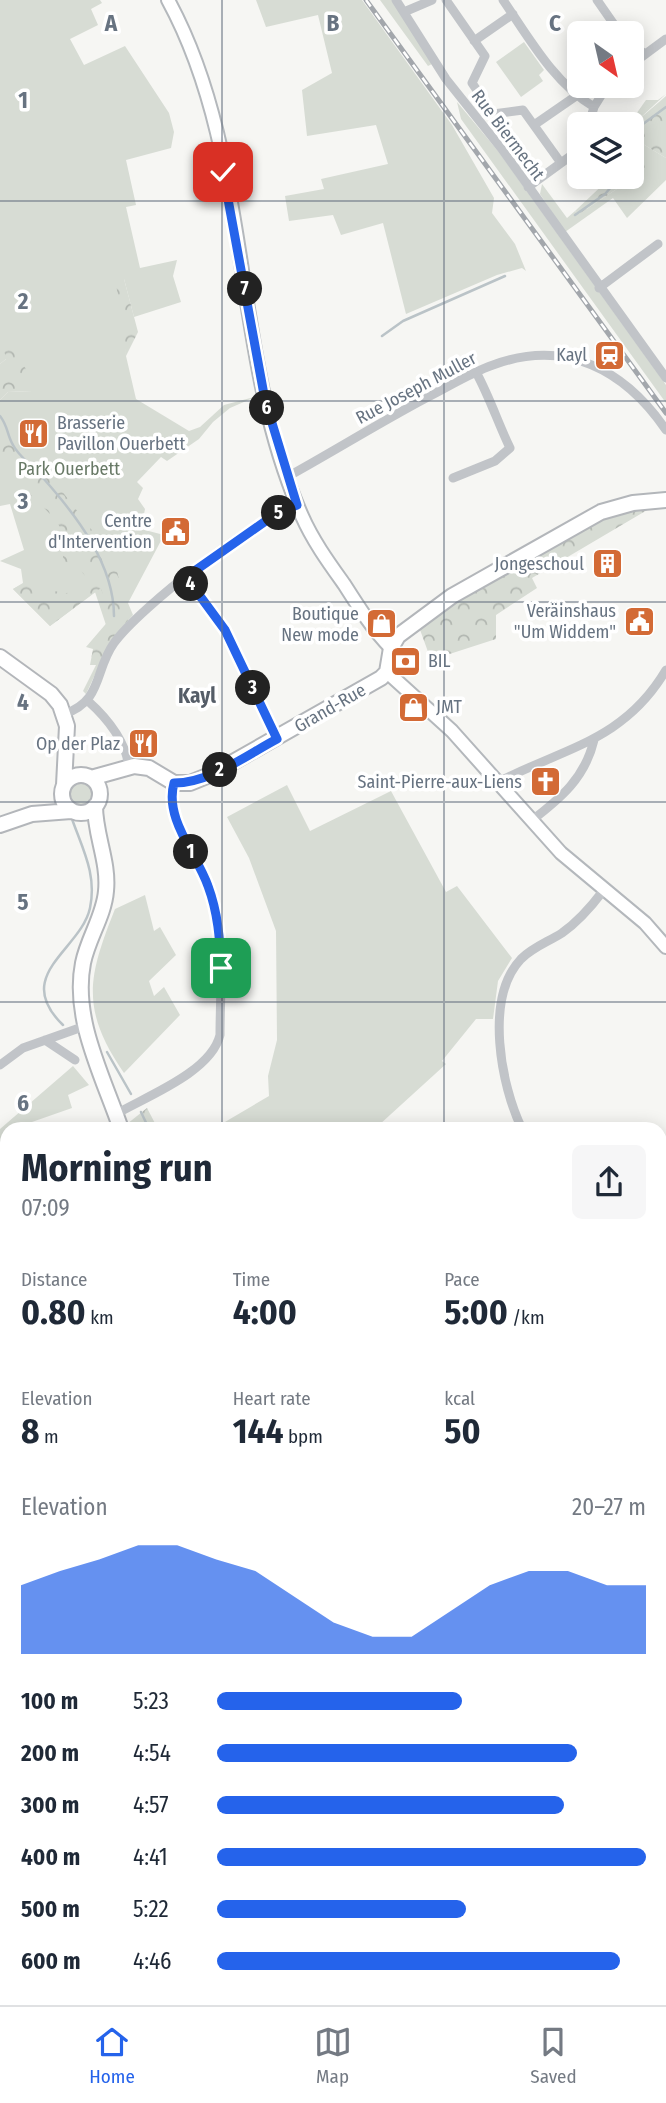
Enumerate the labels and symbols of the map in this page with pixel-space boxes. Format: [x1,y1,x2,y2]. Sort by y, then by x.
text: A [104,9,118,37]
text: B [327,9,340,37]
text: C [549,9,561,37]
north arrow [567,21,644,98]
street label: Rue Biermecht [467,85,549,185]
text: 1 [18,86,28,114]
pin [193,142,253,202]
pin: 7 [228,272,262,306]
text: 2 [17,287,29,315]
station icon: Kayl [593,338,627,372]
place label: Kayl [556,344,587,366]
street label: Rue Joseph Muller [352,347,481,429]
pin: 6 [250,390,284,426]
place label: Brasserie Pavillon Ouerbett [57,412,185,455]
restaurant icon: Brasserie Pavillon Ouerbett [17,416,51,450]
park label: Park Ouerbett [18,458,120,480]
text: 3 [17,487,29,515]
pin: 5 [262,496,296,530]
place label: Centre d'Intervention [48,510,152,553]
public building icon: Centre d'Intervention [158,514,192,548]
building icon: Jongeschoul [590,547,624,581]
place label: Jongeschoul [495,553,584,575]
pin: 4 [174,566,208,602]
place label: Veräinshaus "Um Widdem" [514,600,616,643]
place label: Boutique New mode [281,603,359,646]
public building icon: Veräinshaus "Um Widdem" [622,604,656,638]
shop icon: Boutique New mode [365,607,399,641]
bank icon: BIL [388,644,422,678]
place label: BIL [428,650,451,672]
pin: 3 [236,670,270,706]
street label: Grand-Rue [290,679,370,737]
district label: Kayl [178,683,216,709]
text: 4 [17,688,29,716]
shop icon: JMT [396,690,430,724]
place label: JMT [436,696,462,718]
restaurant icon: Op der Plaz [126,727,160,761]
place label: Op der Plaz [36,733,120,755]
pin: 2 [202,752,238,788]
church icon: Saint-Pierre-aux-Liens [528,765,562,799]
place label: Saint-Pierre-aux-Liens [358,771,522,793]
pin: 1 [174,834,208,870]
text: 5 [17,888,29,916]
pin [191,938,251,998]
text: 6 [17,1089,29,1117]

